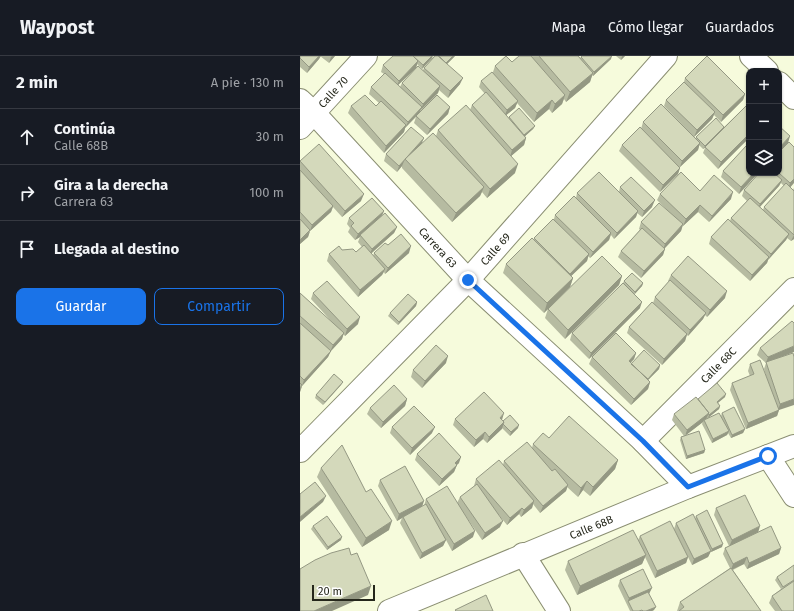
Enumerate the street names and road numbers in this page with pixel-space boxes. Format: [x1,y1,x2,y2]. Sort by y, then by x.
street label: Calle 70 [316,74,351,111]
street label: Carrera 63 [416,225,459,271]
street label: Calle 69 [478,230,514,268]
street label: Calle 68C [698,345,739,386]
street label: Calle 68B [568,513,615,542]

